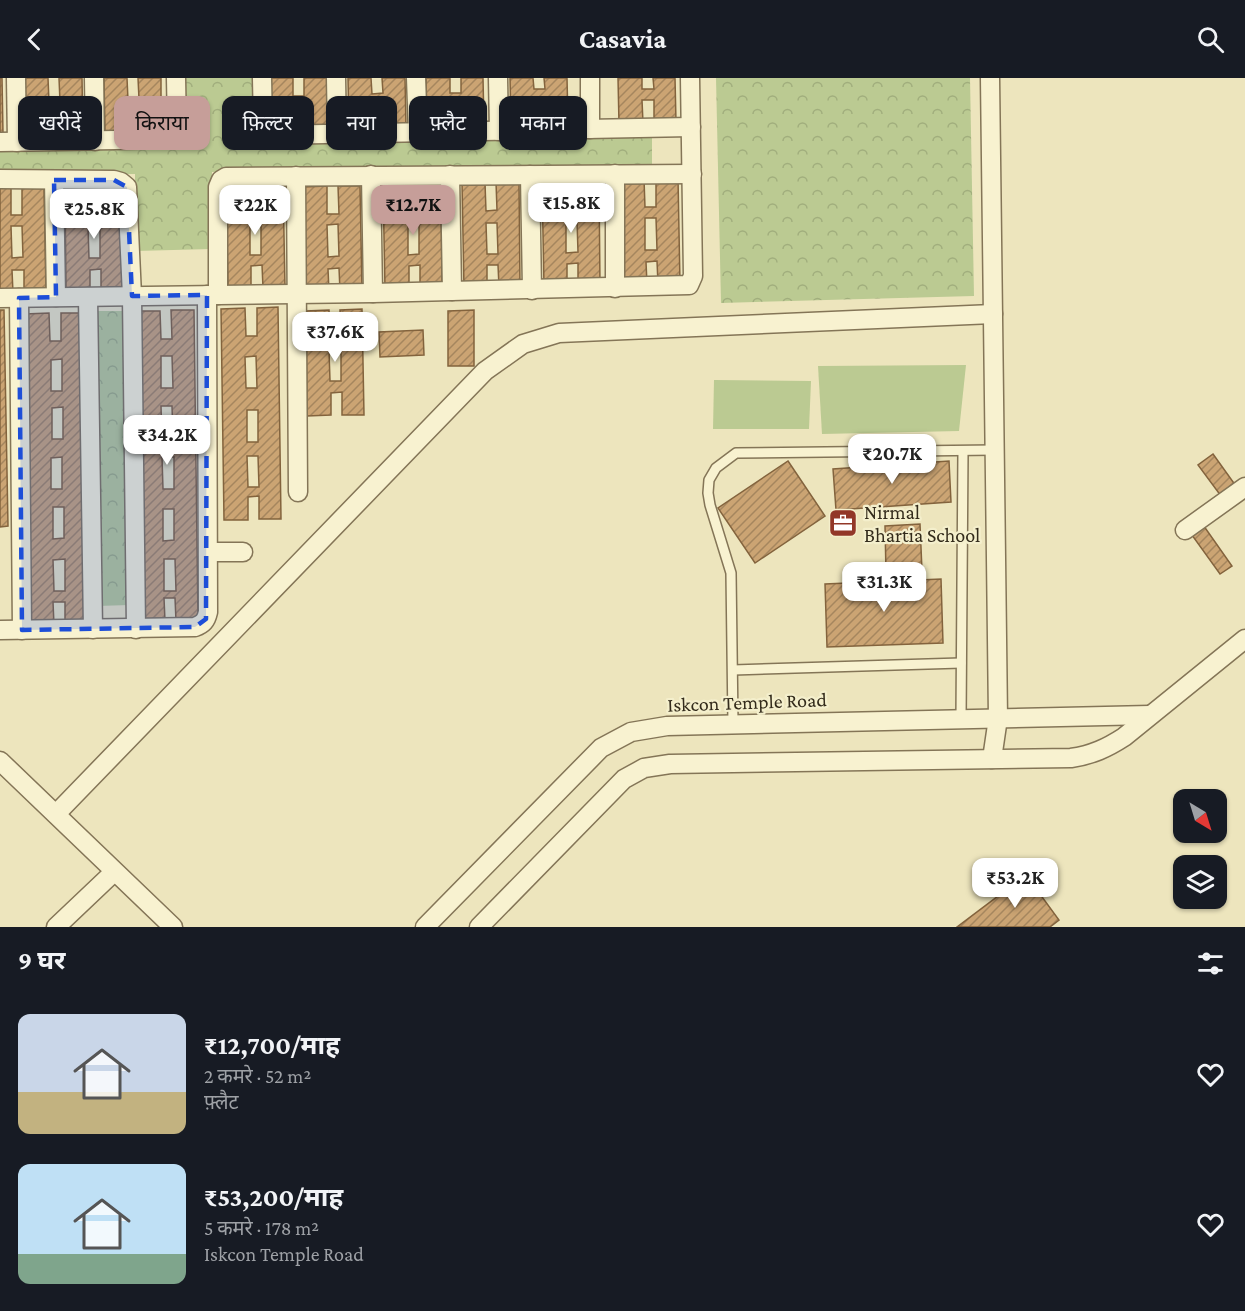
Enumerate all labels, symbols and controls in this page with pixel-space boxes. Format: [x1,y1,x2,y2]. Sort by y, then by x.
icon: back [18,23,51,56]
icon: search [1194,23,1227,56]
text: Casavia [579,24,666,54]
chip: खरीदें [18,96,102,150]
chip: किराया [114,96,210,150]
chip: फ़िल्टर [222,96,314,150]
chip: नया [326,96,397,150]
chip: फ़्लैट [409,96,487,150]
chip: मकान [499,96,587,150]
pin: ₹15.8K [522,183,620,234]
pin: ₹22K [219,185,291,236]
pin: ₹12.7K [364,185,462,236]
pin: ₹25.8K [45,189,143,240]
text: ₹15.8K [542,191,600,213]
text: ₹22K [233,193,277,215]
text: ₹12.7K [385,193,441,215]
text: ₹25.8K [64,197,124,219]
pin: ₹37.6K [286,312,384,363]
text: ₹37.6K [306,320,364,342]
pin: ₹34.2K [118,415,216,466]
text: ₹34.2K [137,423,197,445]
pin: ₹20.7K [843,434,941,485]
text: ₹20.7K [862,442,922,464]
place label: Nirmal Bhartia School [864,501,980,546]
office icon: Nirmal Bhartia School [827,507,859,539]
pin: ₹31.3K [835,562,933,613]
text: ₹31.3K [856,570,912,592]
street label: Iskcon Temple Road [667,688,828,717]
north arrow [1173,789,1227,843]
map controls [1173,789,1227,909]
button: layers [1173,855,1227,909]
pin: ₹53.2K [966,858,1064,909]
text: ₹53.2K [986,866,1044,888]
text: 9 घर [18,946,66,975]
icon: filters [1194,947,1227,980]
text: ₹12,700/माह [204,1031,340,1060]
icon: home [66,1038,138,1110]
icon: heart [1194,1058,1227,1091]
text: 2 कमरे · 52 m² [204,1065,311,1087]
text: फ़्लैट [204,1091,239,1113]
text: ₹53,200/माह [204,1183,343,1212]
icon: home [66,1188,138,1260]
icon: heart [1194,1208,1227,1241]
text: 5 कमरे · 178 m² [204,1217,319,1239]
text: Iskcon Temple Road [204,1243,364,1265]

